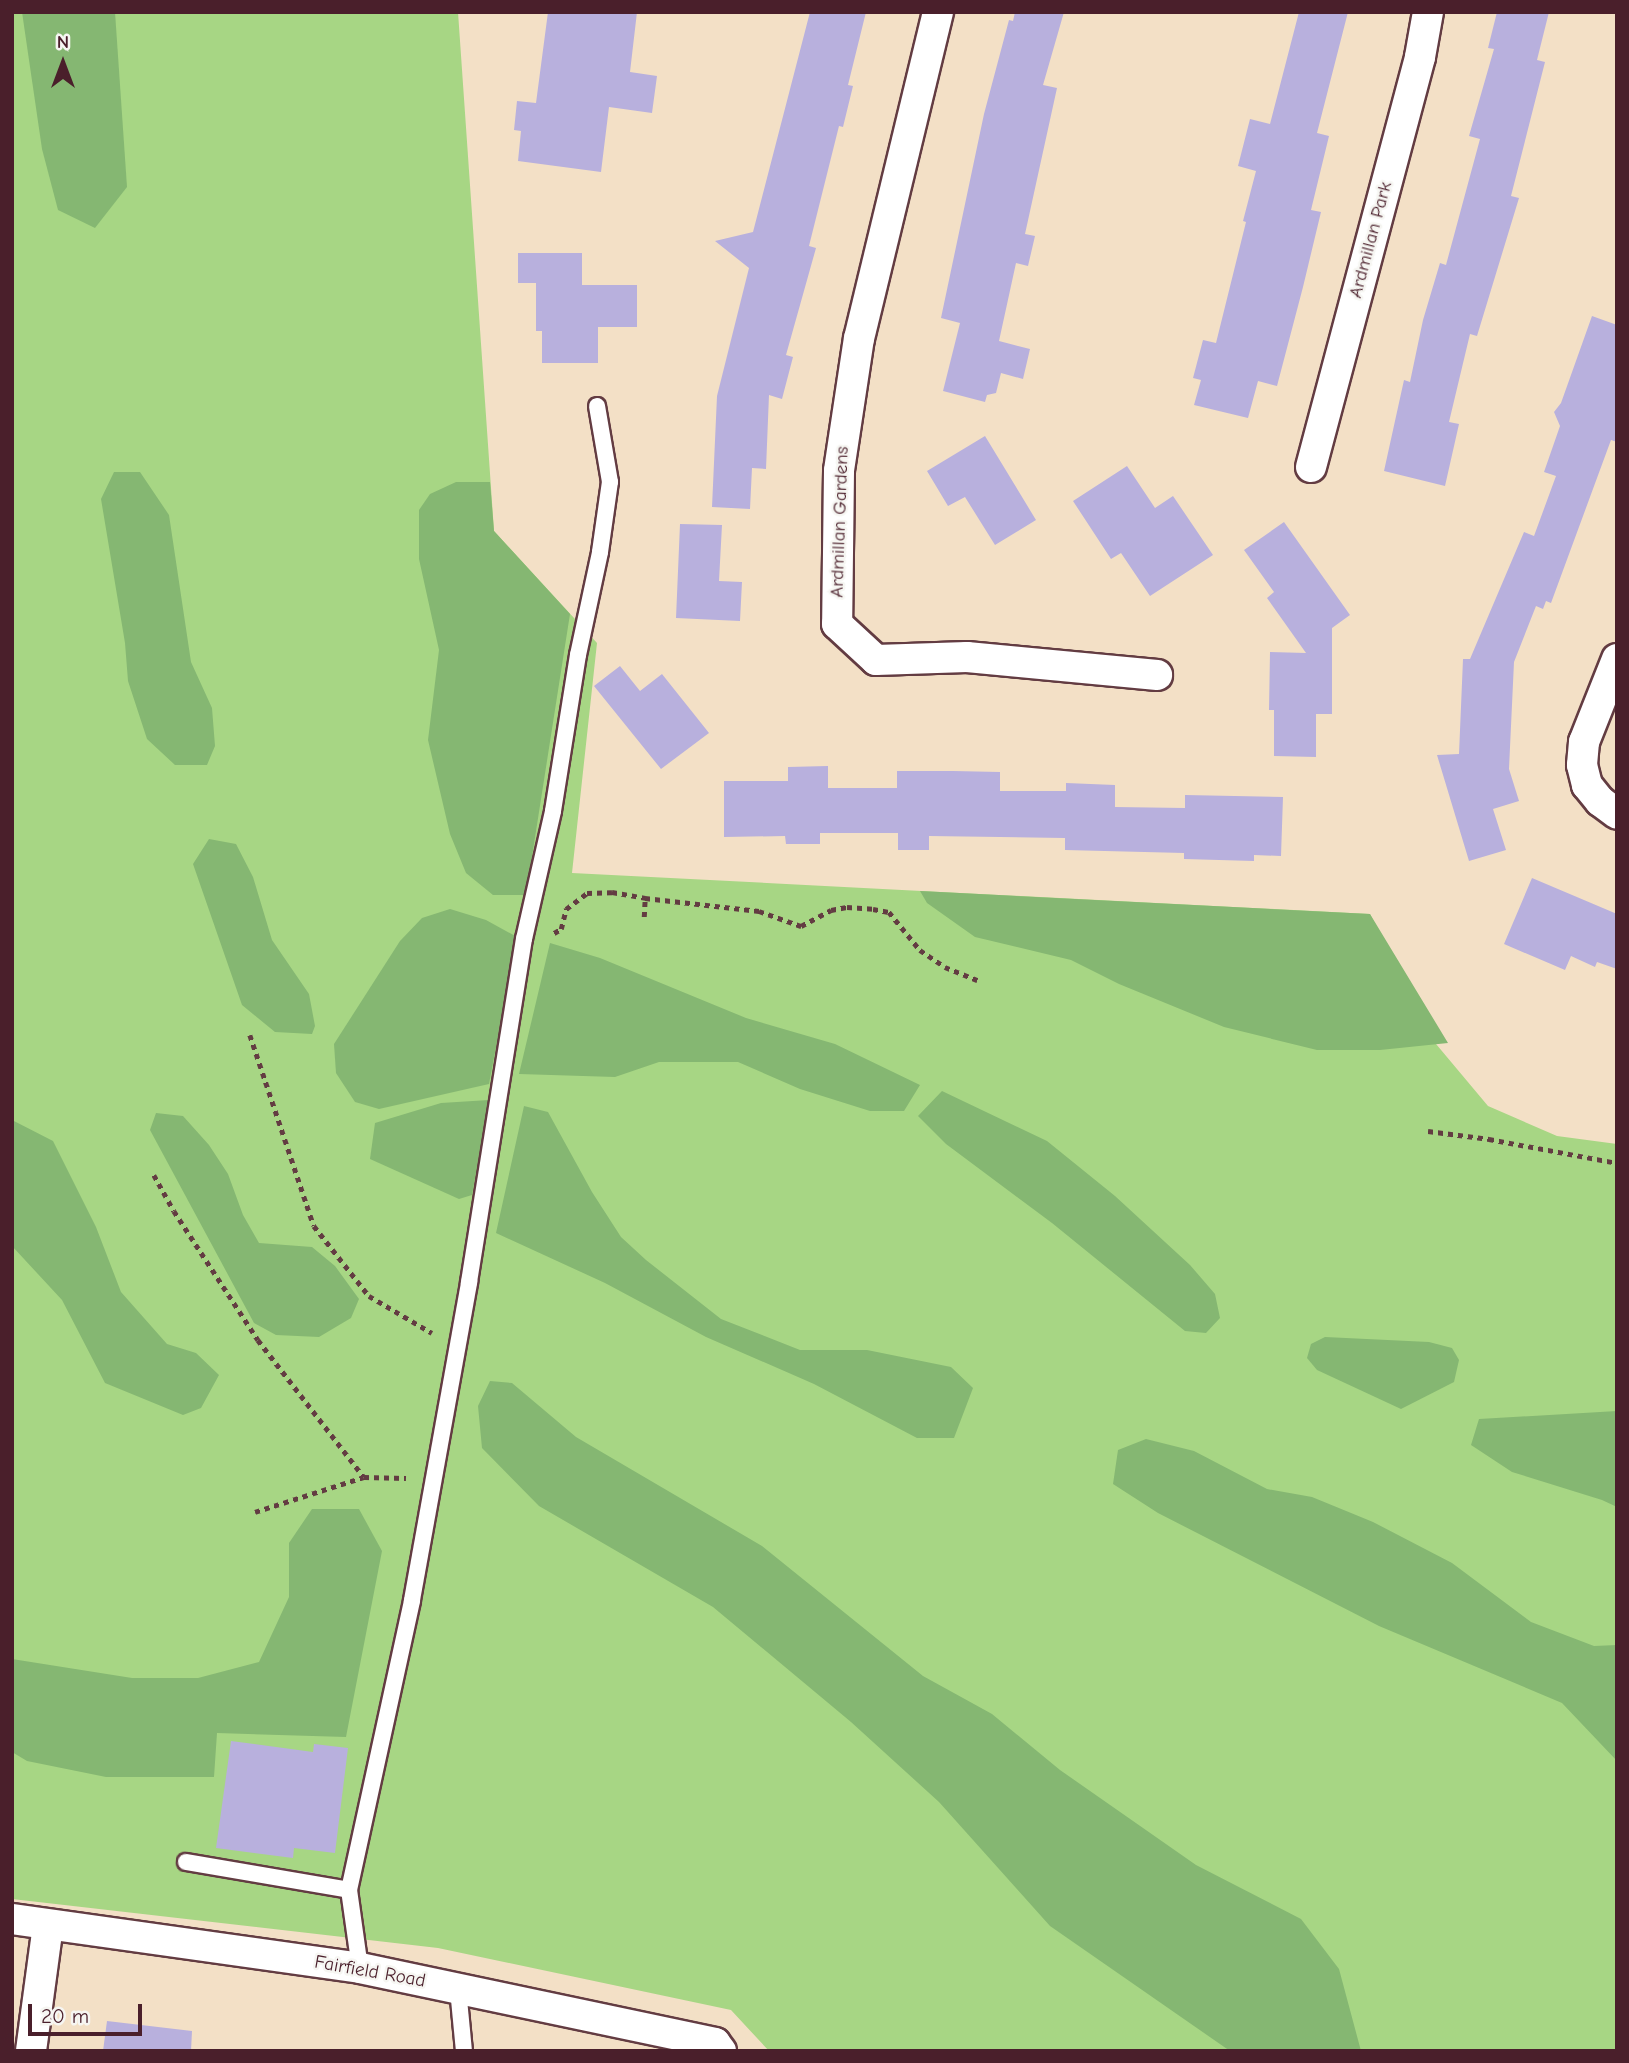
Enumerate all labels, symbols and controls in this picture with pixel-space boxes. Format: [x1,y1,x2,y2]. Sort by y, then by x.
north arrow [28,28,98,98]
text: N [57,31,69,53]
street label: Ardmillan Park [1345,179,1397,301]
street label: Ardmillan Gardens [826,446,854,598]
street label: Fairfield Road [313,1951,427,1993]
scale bar [32,1990,145,2034]
text: 20 m [41,2004,89,2028]

